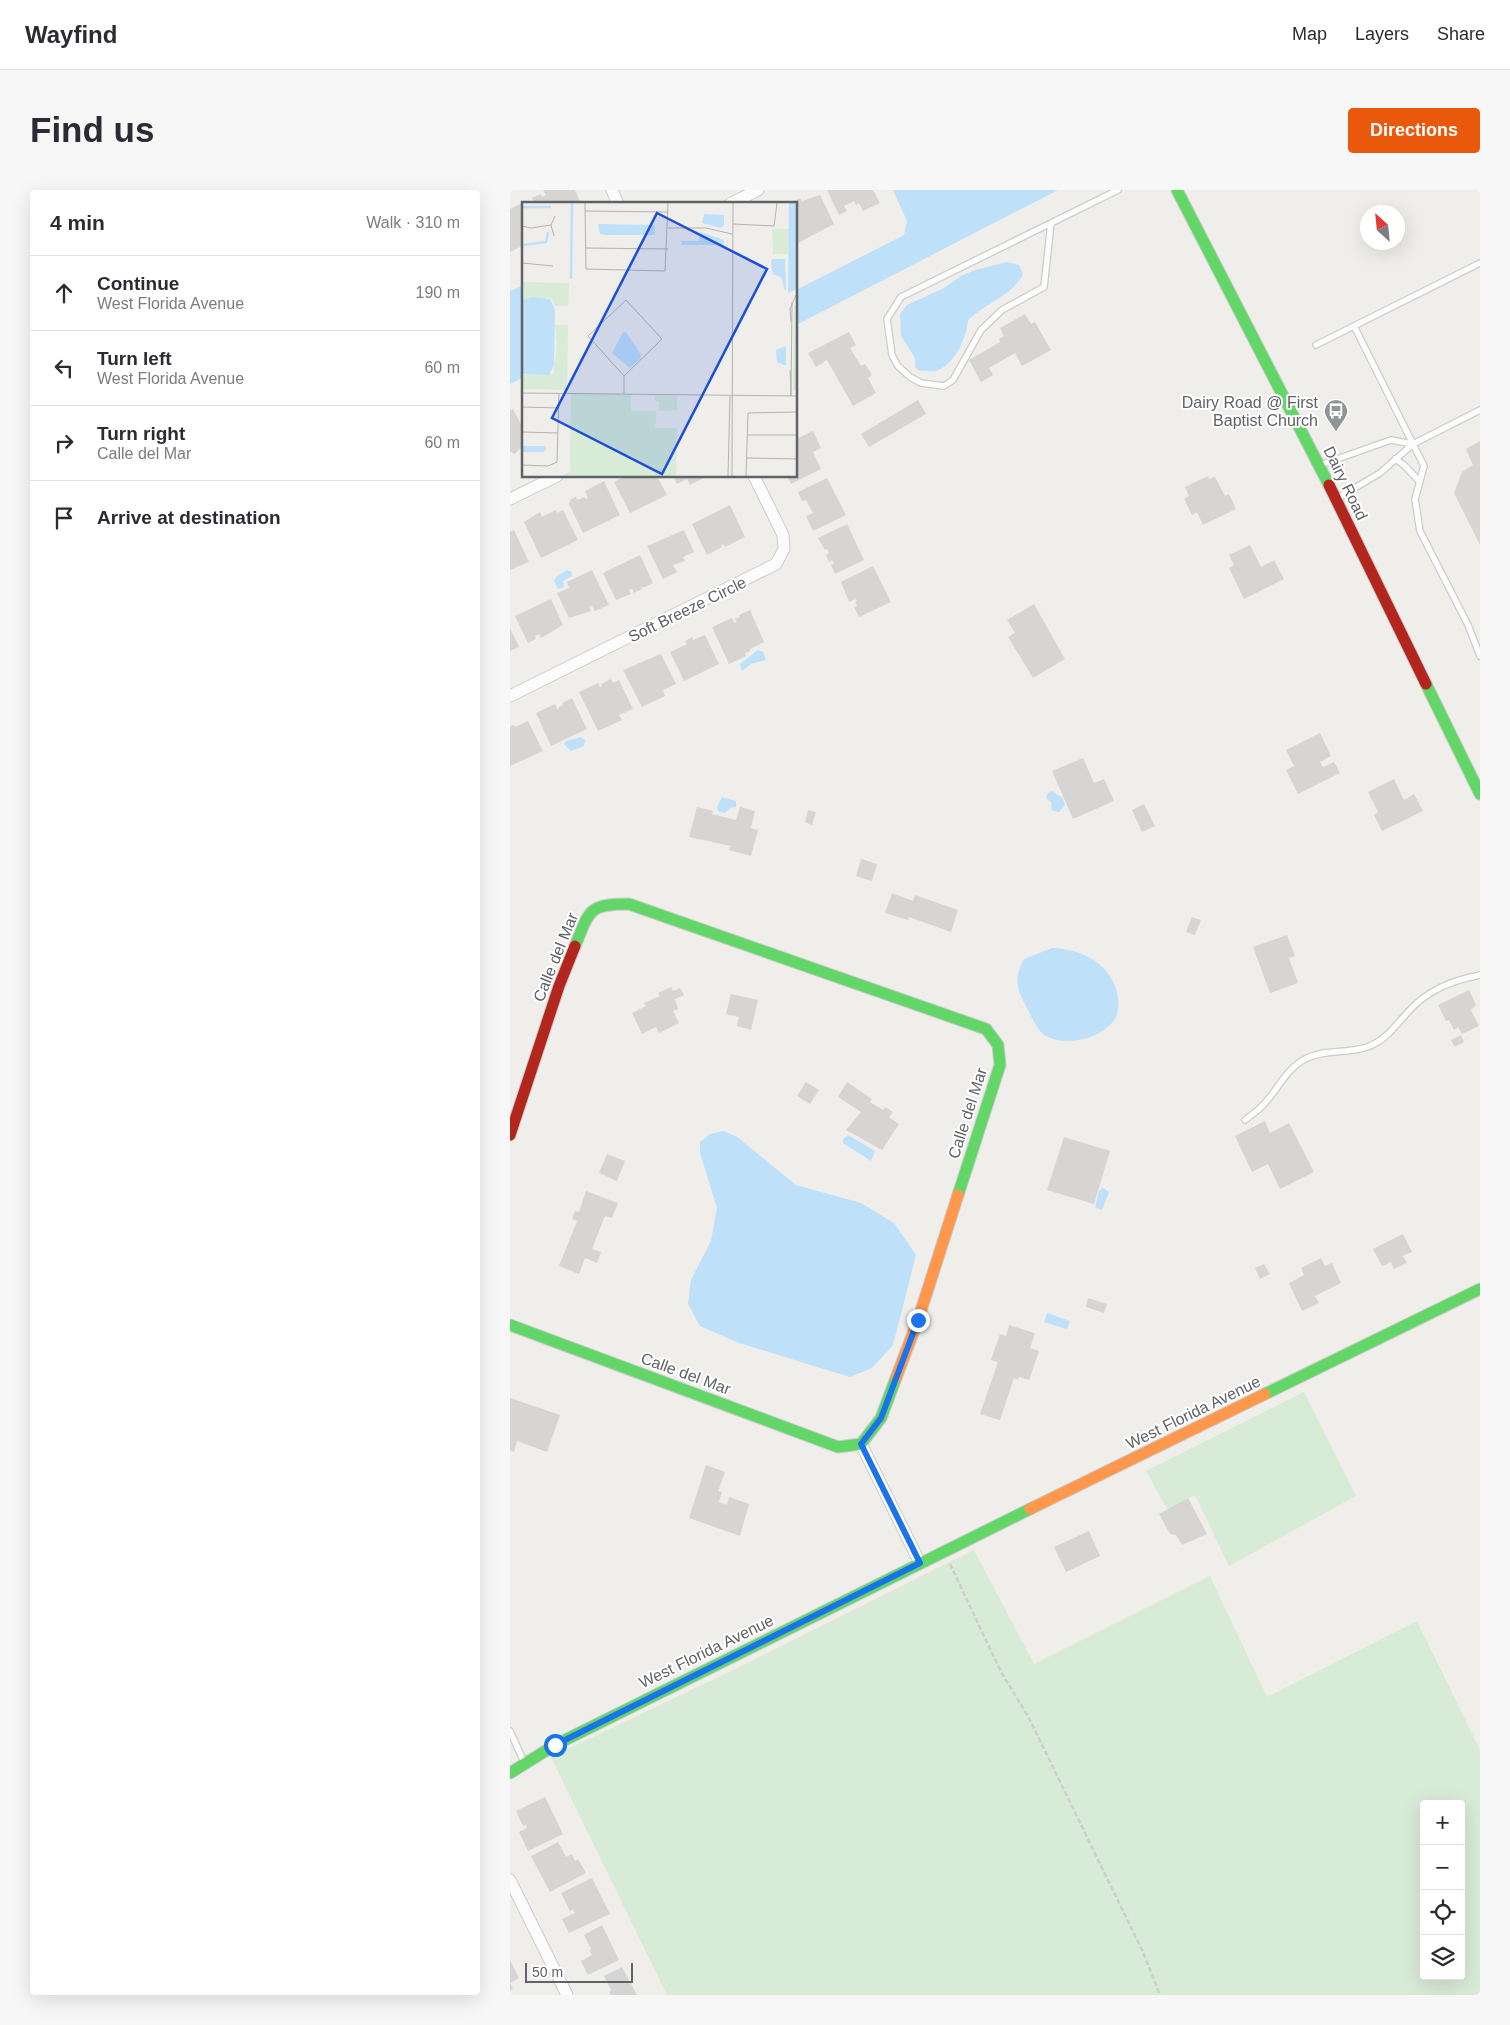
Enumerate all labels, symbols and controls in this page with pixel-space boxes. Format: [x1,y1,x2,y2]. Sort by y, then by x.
text: Wayfind [25,21,117,48]
text: Map [1292,24,1327,44]
text: Layers [1355,24,1409,44]
text: Share [1437,24,1485,44]
button: Directions [1348,108,1480,153]
text: Find us [30,110,154,149]
inset map [522,202,798,478]
north arrow [1360,205,1405,250]
text: 4 min [50,211,105,234]
text: Walk · 310 m [366,214,460,231]
text: Continue [97,273,179,294]
icon: ahead [50,279,78,307]
text: 190 m [416,284,460,301]
text: West Florida Avenue [97,295,244,312]
text: Turn left [97,348,172,369]
icon: left [50,354,78,382]
text: 60 m [424,359,460,376]
text: West Florida Avenue [97,370,244,387]
place label: Dairy Road @ First Baptist Church [1182,394,1319,429]
bus stop icon: Dairy Road @ First Baptist Church [1323,398,1349,432]
text: Turn right [97,423,185,444]
icon: right [50,429,78,457]
text: 60 m [424,434,460,451]
street label: Dairy Road [1320,444,1371,523]
text: Calle del Mar [97,445,191,462]
icon: arrive [50,504,78,532]
text: Arrive at destination [97,507,281,528]
street label: Soft Breeze Circle [626,574,749,645]
street label: Calle del Mar [530,910,581,1004]
street label: Calle del Mar [945,1065,990,1161]
route end [907,1309,930,1332]
street label: Calle del Mar [639,1349,734,1398]
street label: West Florida Avenue [1123,1373,1263,1452]
street label: West Florida Avenue [636,1612,776,1691]
route start [544,1734,567,1757]
map controls [1420,1800,1465,1980]
button: + [1420,1800,1465,1845]
button: − [1420,1845,1465,1890]
button: locate [1420,1890,1465,1935]
button: layers [1420,1935,1465,1980]
scale bar [525,1960,632,1983]
text: 50 m [532,1964,563,1980]

